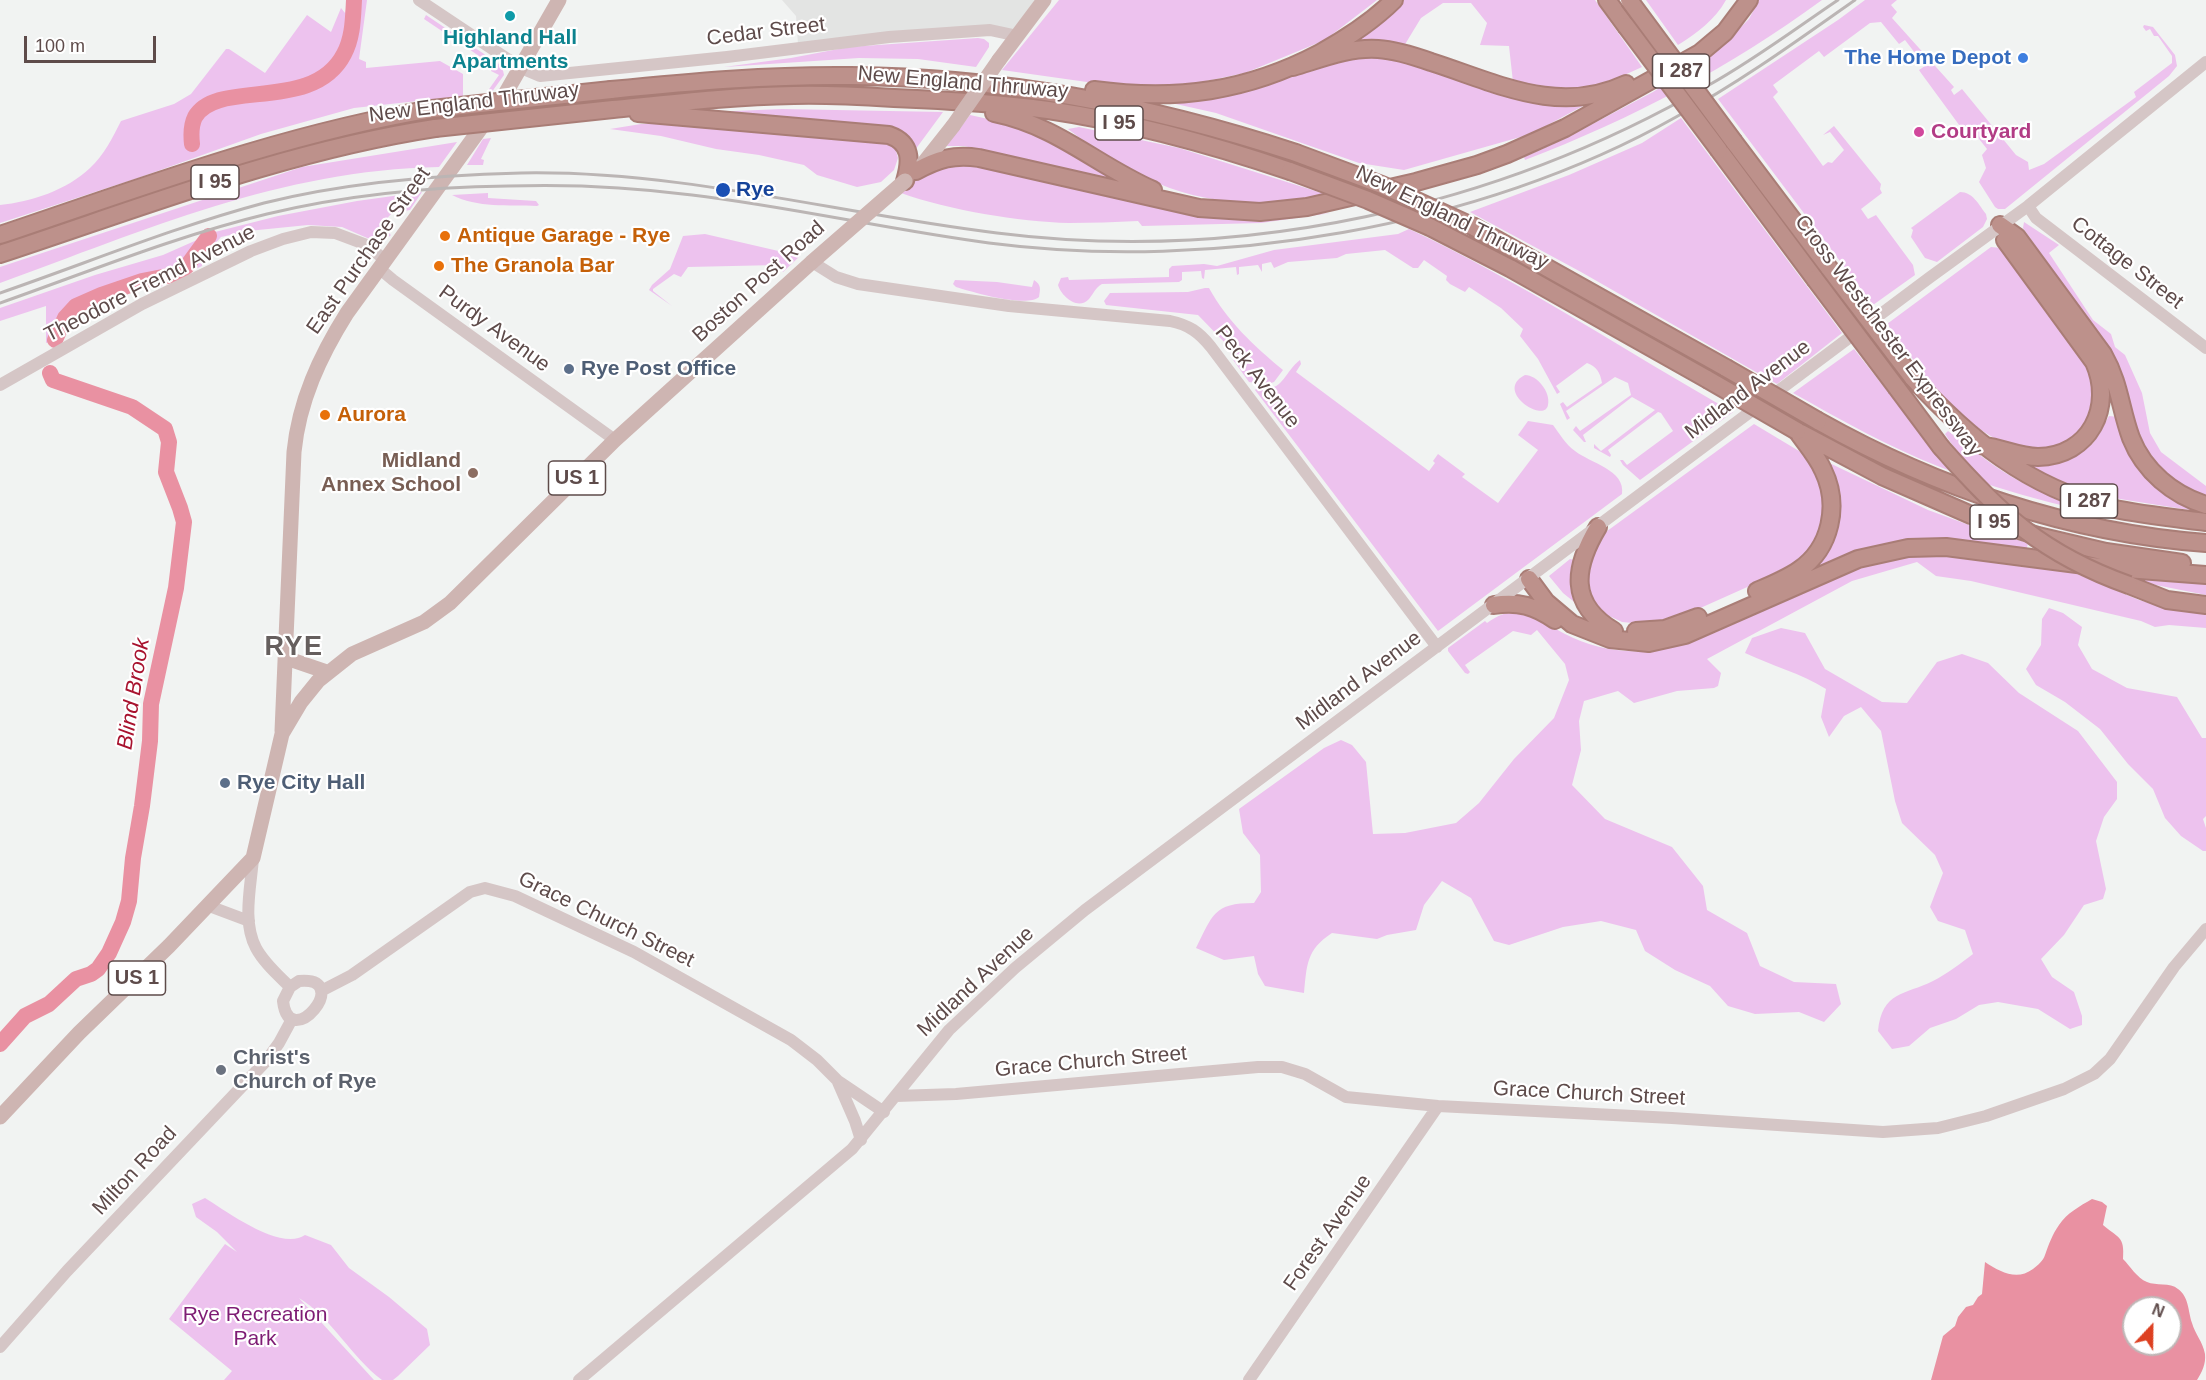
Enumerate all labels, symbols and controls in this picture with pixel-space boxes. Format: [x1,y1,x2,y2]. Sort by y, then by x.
marker: Highland Hall Apartments [503,9,517,23]
street label: Cedar Street [705,12,827,52]
scale bar [27,24,159,62]
place label: Highland Hall Apartments [443,25,577,75]
text: 100 m [35,36,85,56]
place label: The Home Depot [1844,45,2011,71]
marker: The Home Depot [2016,51,2030,65]
road number: I 287 [1652,54,1710,88]
street label: New England Thruway [857,61,1069,105]
street label: New England Thruway [368,78,580,128]
road number: I 95 [1095,106,1143,140]
place label: Courtyard [1931,119,2031,145]
marker: Courtyard [1912,125,1926,139]
street label: New England Thruway [1352,160,1552,276]
street label: East Purchase Street [302,162,436,340]
road number: I 95 [191,165,239,199]
place label: Rye [736,177,775,203]
marker: Rye [714,181,732,199]
street label: Cross Westchester Expressway [1789,210,1987,462]
street label: Cottage Street [2066,211,2188,315]
street label: Boston Post Road [688,216,830,348]
street label: Theodore Fremd Avenue [40,220,260,348]
place label: Antique Garage - Rye [457,223,671,249]
marker: Antique Garage - Rye [438,229,452,243]
place label: The Granola Bar [451,253,614,279]
marker: The Granola Bar [432,259,446,273]
street label: Purdy Avenue [433,280,555,378]
street label: Peck Avenue [1209,321,1305,433]
street label: Midland Avenue [1680,335,1816,445]
place label: Rye Post Office [581,356,736,382]
marker: Rye Post Office [562,362,576,376]
place label: Aurora [337,402,406,428]
marker: Aurora [318,408,332,422]
place label: Midland Annex School [321,448,461,498]
road number: US 1 [548,461,606,495]
marker: Midland Annex School [466,466,480,480]
road number: I 287 [2060,484,2118,518]
road number: I 95 [1970,505,2018,539]
street label: Midland Avenue [1291,626,1427,736]
district label: RYE [264,632,324,664]
water label: Blind Brook [112,636,156,752]
place label: Rye City Hall [237,770,365,796]
marker: Rye City Hall [218,776,232,790]
street label: Grace Church Street [514,866,698,974]
street label: Midland Avenue [912,922,1040,1042]
road number: US 1 [108,961,166,995]
street label: Grace Church Street [994,1041,1188,1083]
place label: Christ's Church of Rye [233,1045,377,1095]
marker: Christ's Church of Rye [214,1063,228,1077]
street label: Grace Church Street [1492,1076,1686,1112]
street label: Milton Road [88,1121,182,1221]
street label: Forest Avenue [1279,1170,1377,1296]
north arrow [2122,1296,2182,1356]
text: N [2150,1301,2167,1321]
park label: Rye Recreation Park [183,1302,327,1352]

